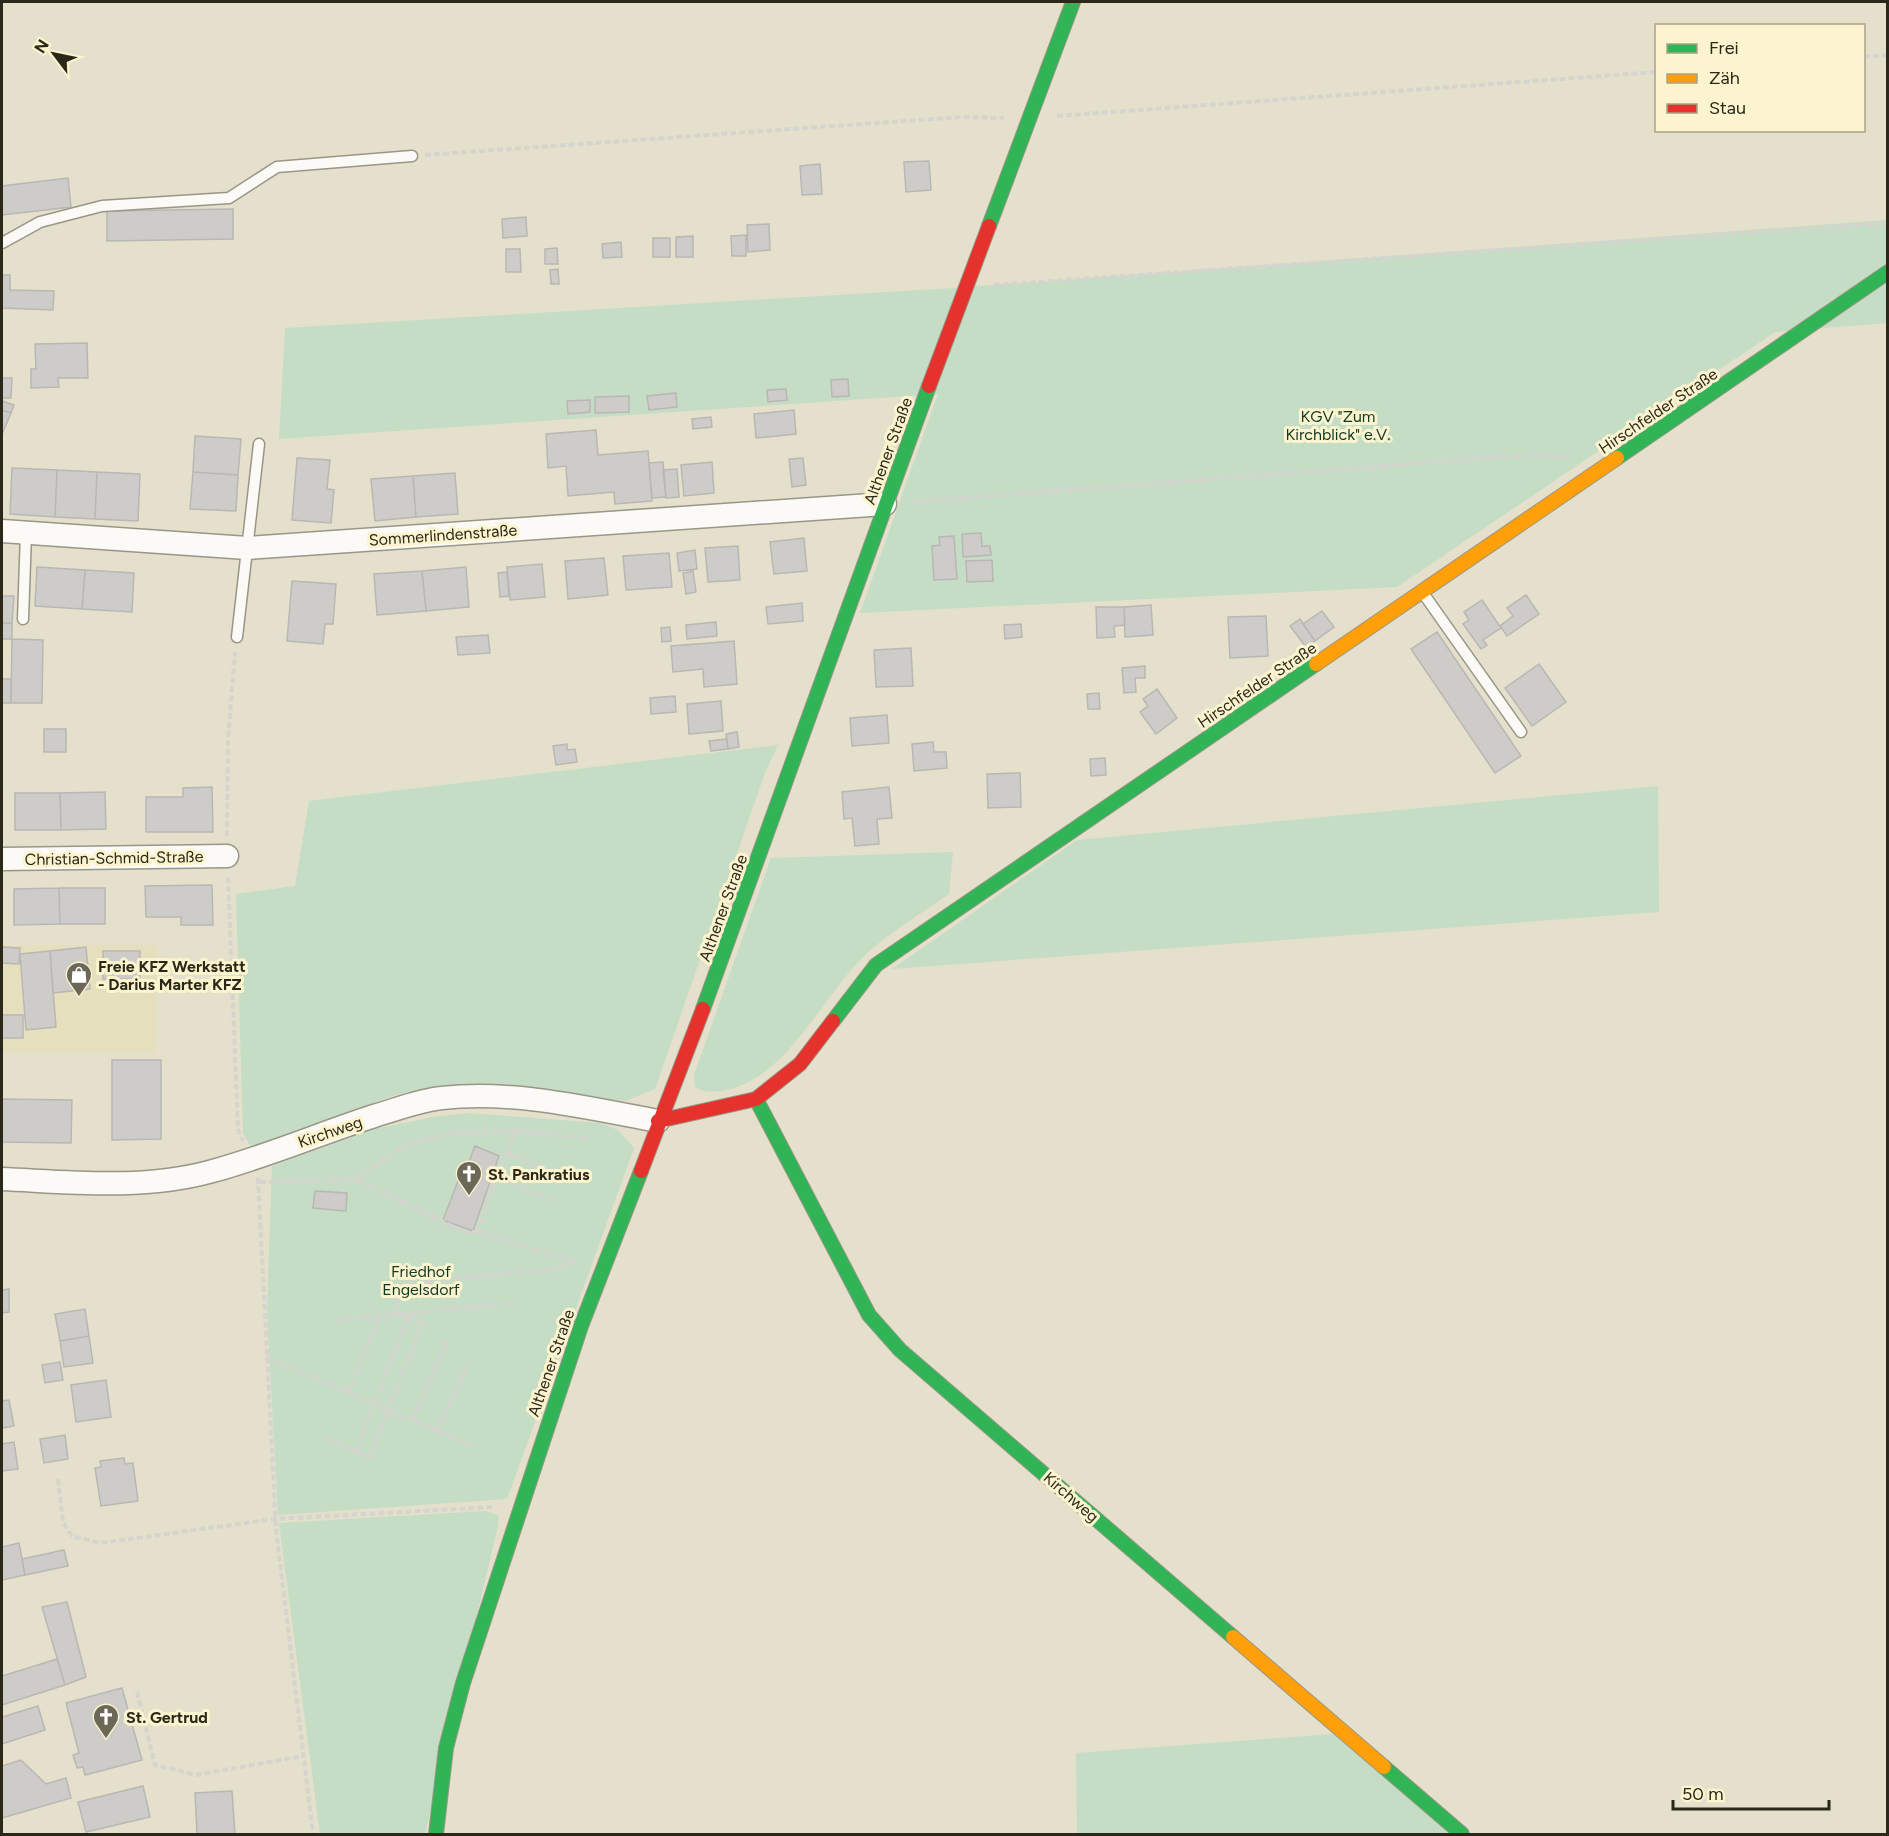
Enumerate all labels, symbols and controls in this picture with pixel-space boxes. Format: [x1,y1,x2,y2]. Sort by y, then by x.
north arrow [24,24,84,84]
legend [1655,24,1865,132]
text: N [30,36,53,57]
text: Frei [1709,37,1739,59]
text: Zäh [1709,67,1740,89]
text: Stau [1709,97,1746,119]
street label: Hirschfelder Straße [1595,364,1721,458]
street label: Althener Straße [860,395,916,507]
park label: KGV "Zum Kirchblick" e.V. [1285,407,1391,444]
street label: Sommerlindenstraße [368,520,518,550]
street label: Hirschfelder Straße [1194,638,1320,732]
street label: Christian-Schmid-Straße [25,847,204,869]
street label: Althener Straße [695,852,751,964]
place label: Freie KFZ Werkstatt - Darius Marter KFZ [98,957,246,994]
shop icon: Freie KFZ Werkstatt - Darius Marter KFZ [64,960,94,998]
street label: Kirchweg [295,1112,365,1152]
church icon: St. Pankratius [454,1159,484,1197]
place label: St. Pankratius [488,1165,590,1184]
park label: Friedhof Engelsdorf [382,1262,460,1299]
street label: Althener Straße [524,1307,578,1419]
street label: Kirchweg [1040,1468,1102,1526]
church icon: St. Gertrud [91,1702,121,1740]
place label: St. Gertrud [126,1708,208,1727]
scale bar [1673,1773,1829,1811]
text: 50 m [1682,1783,1724,1805]

